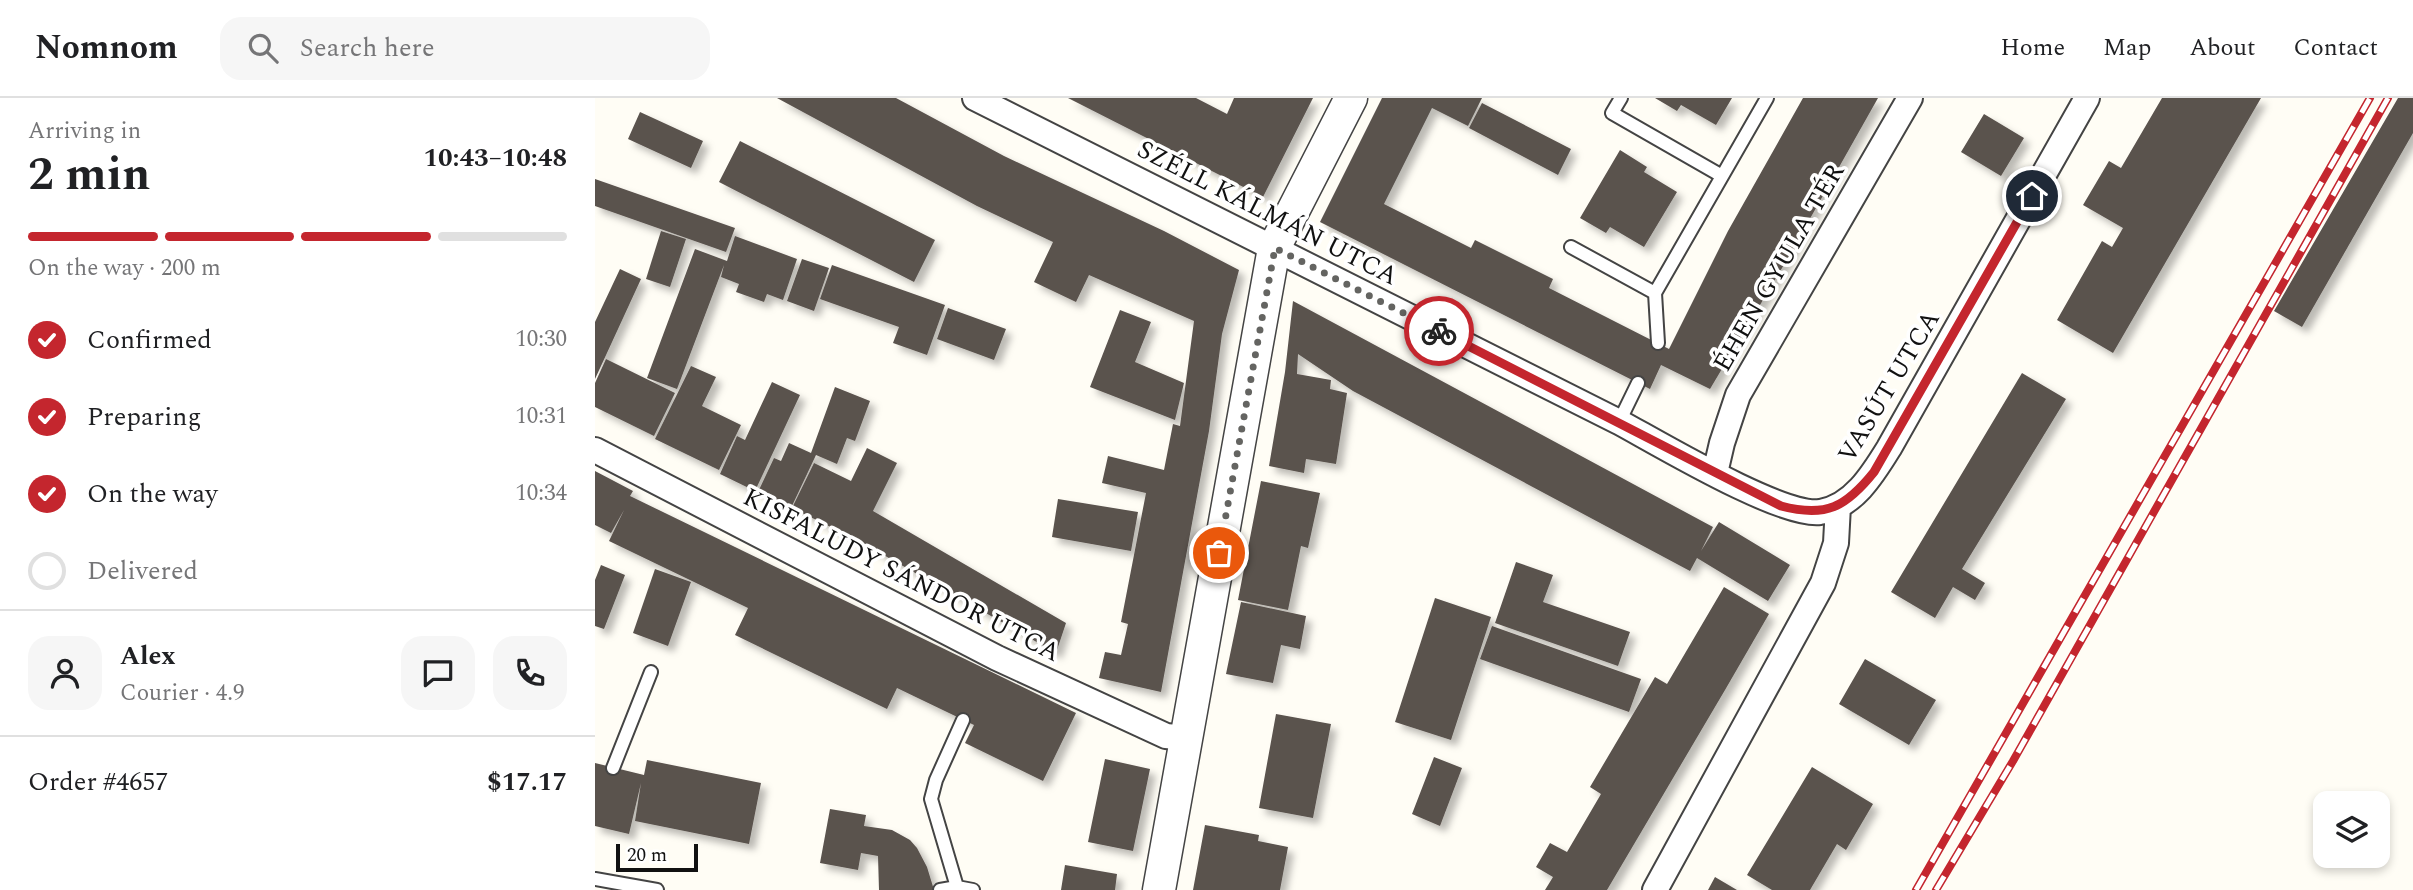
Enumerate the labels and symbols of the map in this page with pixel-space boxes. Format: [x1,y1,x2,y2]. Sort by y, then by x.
street label: SZÉLL KÁLMÁN UTCA [1130,130,1405,296]
street label: ÉHEN GYULA TÉR [1703,155,1855,379]
pin [2002,166,2062,226]
courier [1404,296,1474,366]
street label: VASÚT UTCA [1827,303,1950,471]
street label: KISFALUDY SÁNDOR UTCA [736,477,1067,673]
pin [1189,523,1249,583]
scale bar [616,841,698,873]

